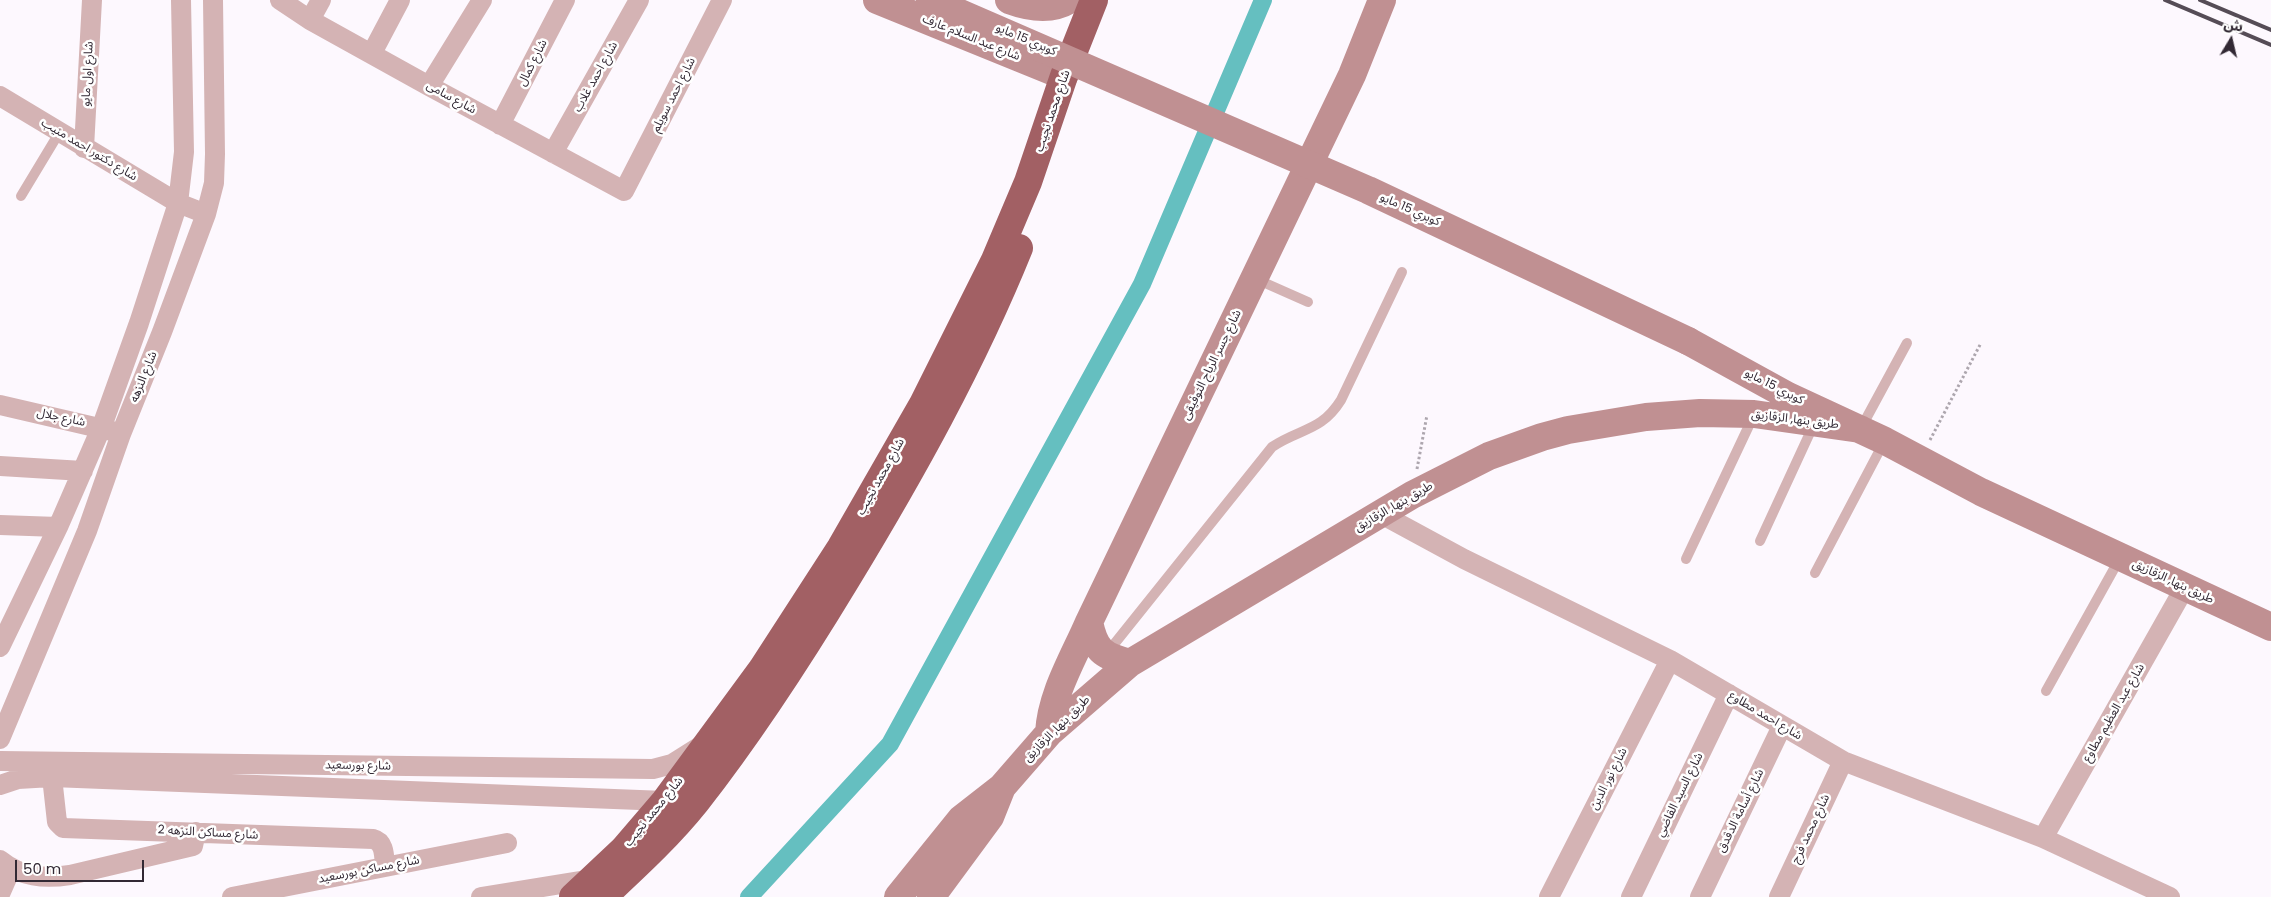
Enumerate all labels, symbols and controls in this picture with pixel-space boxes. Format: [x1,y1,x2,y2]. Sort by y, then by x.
street label: شارع عبد السلام عارف [920,12,1022,64]
text: ش [2222,14,2244,37]
north arrow [2206,15,2256,65]
street label: كوبري 15 مايو [993,21,1059,59]
street label: شارع كمال [515,37,551,89]
street label: شارع احمد غلاب [571,39,621,115]
street label: شارع اول مايو [79,41,97,107]
street label: شارع احمد سويلم [649,55,699,135]
street label: شارع محمد نجيب [1032,68,1074,154]
street label: شارع سامى [424,78,478,118]
street label: شارع دكتور احمد منيب [38,116,140,184]
street label: كوبري 15 مايو [1378,190,1442,230]
street label: شارع جسر الرياح التوفيقى [1179,308,1245,422]
street label: شارع النزهه [127,349,161,405]
street label: كوبري 15 مايو [1742,366,1806,408]
street label: شارع جلال [35,406,87,430]
street label: طريق بنها, الزقازيق [1750,407,1840,433]
street label: شارع محمد نجيب [854,436,908,518]
street label: طريق بنها, الزقازيق [1352,479,1436,535]
street label: طريق بنها, الزقازيق [2130,557,2216,607]
street label: شارع عبد العظيم مطاوع [2080,661,2148,765]
street label: شارع احمد مطاوع [1726,689,1804,743]
street label: طريق بنها, الزقازيق [1021,693,1093,765]
street label: شارع نور الدين [1587,746,1631,812]
street label: شارع السيد القاضي [1653,751,1707,839]
street label: شارع بورسعيد [325,758,391,774]
street label: شارع أسامة الدقدق [1715,767,1767,855]
street label: شارع محمد نجيب [621,774,687,850]
street label: شارع محمد فرج [1789,792,1833,866]
street label: شارع مساكن النزهه 2 [157,823,259,843]
scale bar [18,850,146,882]
street label: شارع مساكن بورسعيد [317,853,421,887]
text: 50 m [23,858,61,879]

